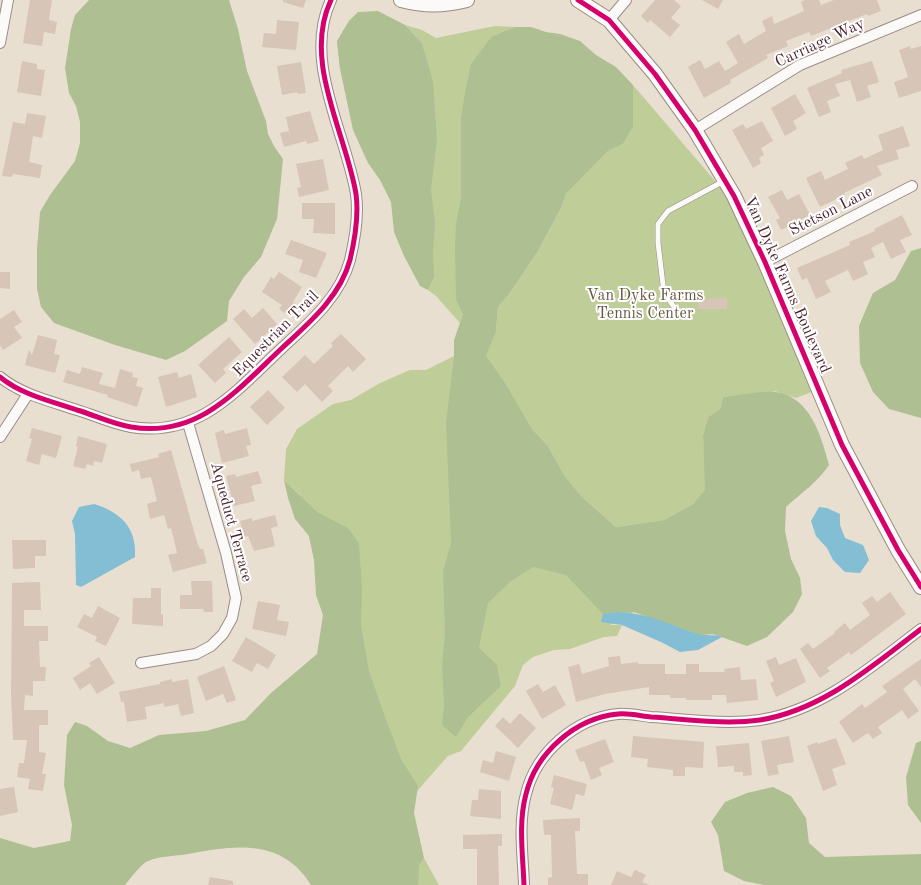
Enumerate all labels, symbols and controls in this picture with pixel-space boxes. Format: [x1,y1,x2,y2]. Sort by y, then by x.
street label: Carriage Way [772,14,868,72]
street label: Stetson Lane [786,182,876,240]
street label: Van Dyke Farms Boulevard [739,194,835,376]
park label: Van Dyke Farms Tennis Center [586,286,704,324]
street label: Equestrian Trail [229,287,323,381]
street label: Aqueduct Terrace [206,460,256,584]

